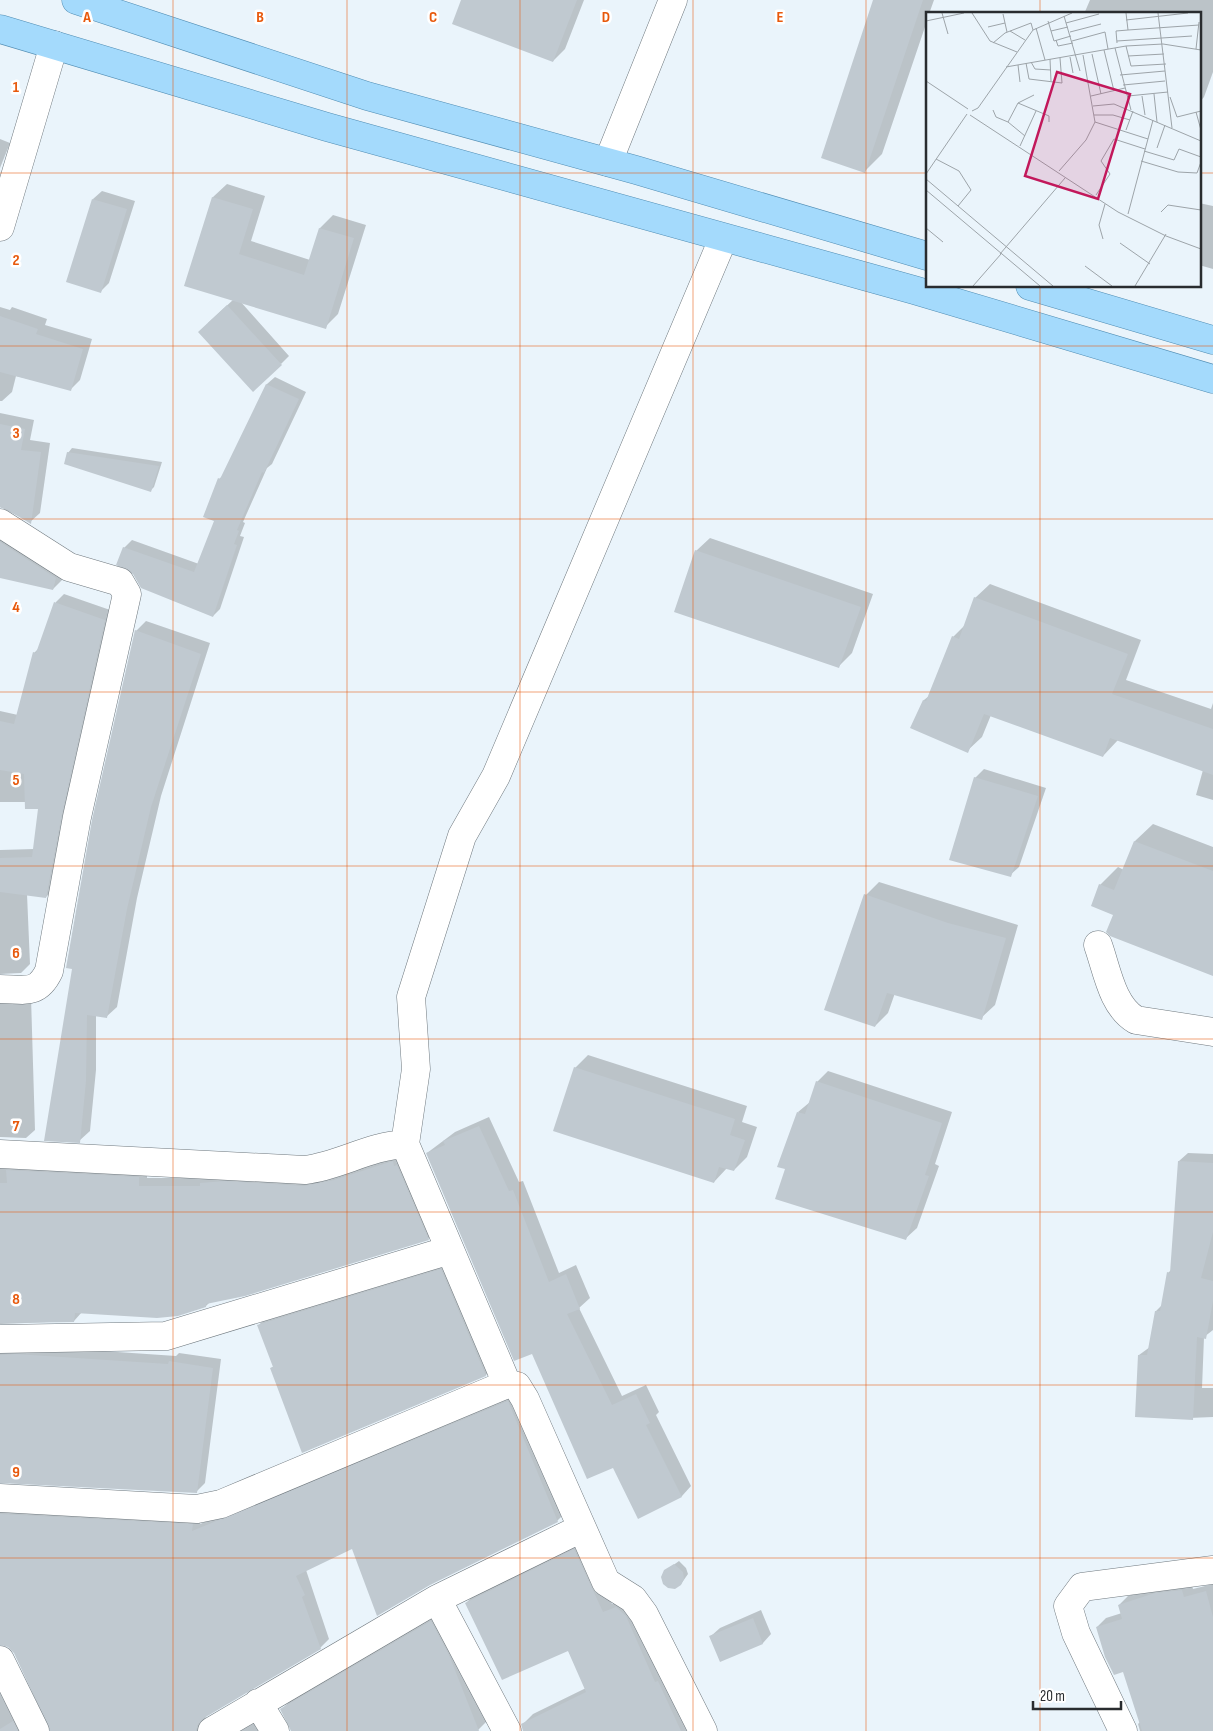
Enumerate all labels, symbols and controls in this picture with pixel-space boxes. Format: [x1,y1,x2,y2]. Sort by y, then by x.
text: A [82,8,91,27]
text: B [256,8,264,27]
text: C [429,8,437,27]
text: D [602,8,610,27]
text: E [777,8,784,27]
inset map [926,12,1200,288]
text: 1 [13,78,20,97]
text: 2 [12,251,20,270]
text: 3 [12,424,20,443]
text: 4 [12,598,20,617]
text: 5 [12,771,20,790]
text: 6 [12,944,20,963]
text: 7 [13,1117,20,1136]
text: 8 [12,1290,20,1309]
text: 9 [12,1463,20,1482]
scale bar [1033,1678,1120,1710]
text: 20 m [1040,1687,1065,1706]

